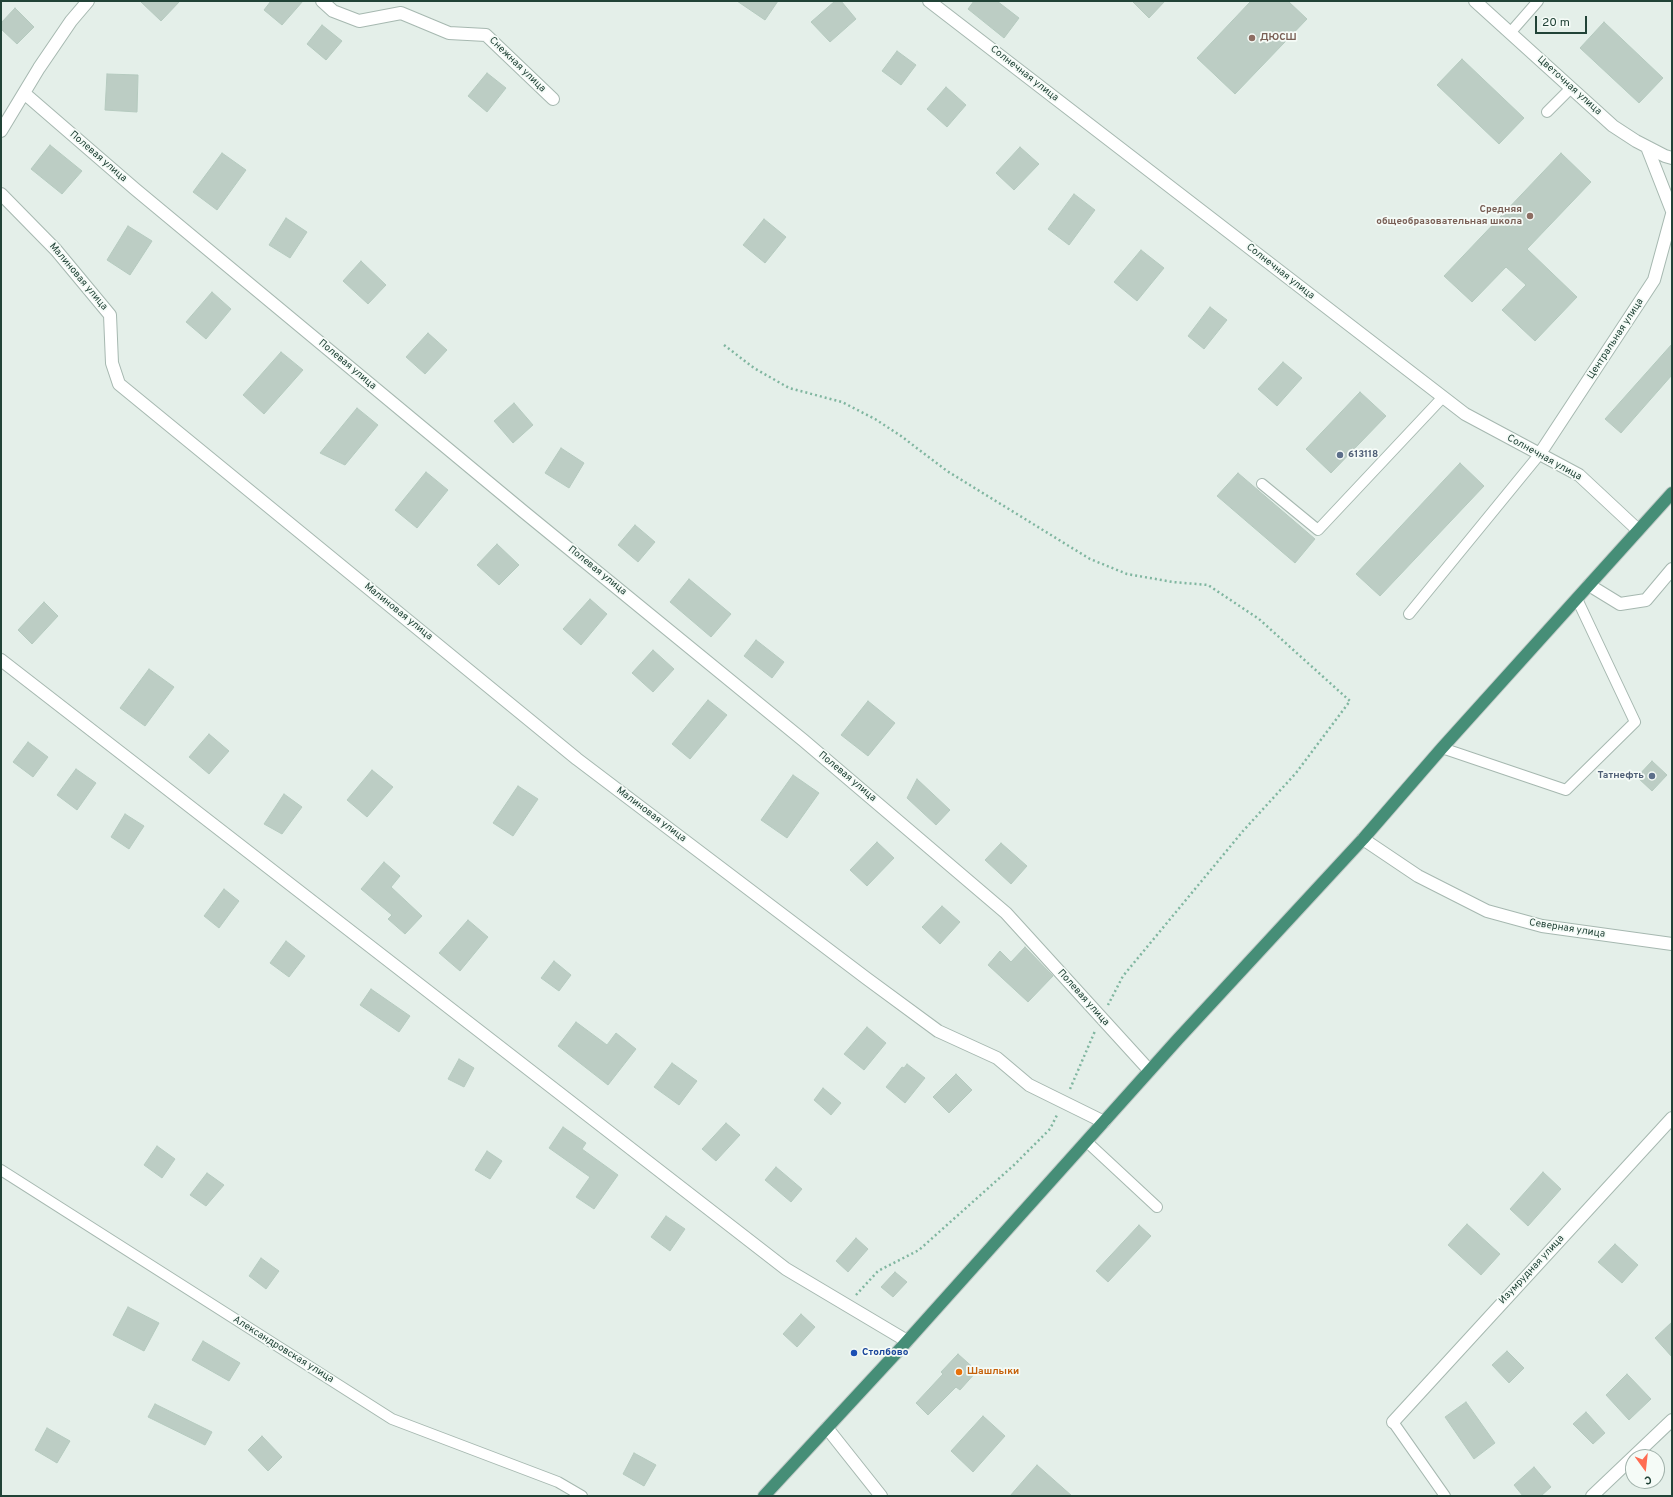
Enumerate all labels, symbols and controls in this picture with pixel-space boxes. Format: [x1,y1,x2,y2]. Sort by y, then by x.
scale bar [1537,8,1589,34]
text: 20 m [1542,15,1570,31]
place label: ДЮСШ [1260,32,1297,44]
marker: ДЮСШ [1247,33,1257,43]
street label: Снежная улица [486,35,548,95]
street label: Солнечная улица [987,44,1061,104]
street label: Цветочная улица [1534,54,1604,118]
street label: Полевая улица [67,129,129,185]
place label: Средняя общеобразовательная школа [1376,204,1522,228]
marker: Средняя общеобразовательная школа [1525,211,1535,221]
street label: Малиновая улица [46,241,110,313]
street label: Солнечная улица [1243,242,1317,302]
street label: Центральная улица [1585,296,1647,382]
street label: Полевая улица [316,337,378,393]
street label: Солнечная улица [1505,433,1583,483]
place label: 613118 [1348,449,1378,461]
marker: 613118 [1335,450,1345,460]
street label: Полевая улица [565,544,629,598]
street label: Малиновая улица [361,581,435,643]
street label: Полевая улица [816,749,878,805]
place label: Татнефть [1597,770,1644,782]
marker: Татнефть [1647,771,1657,781]
street label: Малиновая улица [614,785,688,845]
street label: Северная улица [1528,917,1606,941]
street label: Полевая улица [1055,967,1111,1029]
street label: Изумрудная улица [1497,1233,1567,1307]
street label: Александровская улица [230,1314,336,1386]
place label: Столбово [862,1347,908,1359]
marker: Столбово [849,1348,859,1358]
place label: Шашлыки [967,1366,1019,1378]
marker: Шашлыки [954,1367,964,1377]
north arrow [1625,1449,1665,1489]
text: С [1643,1472,1653,1487]

